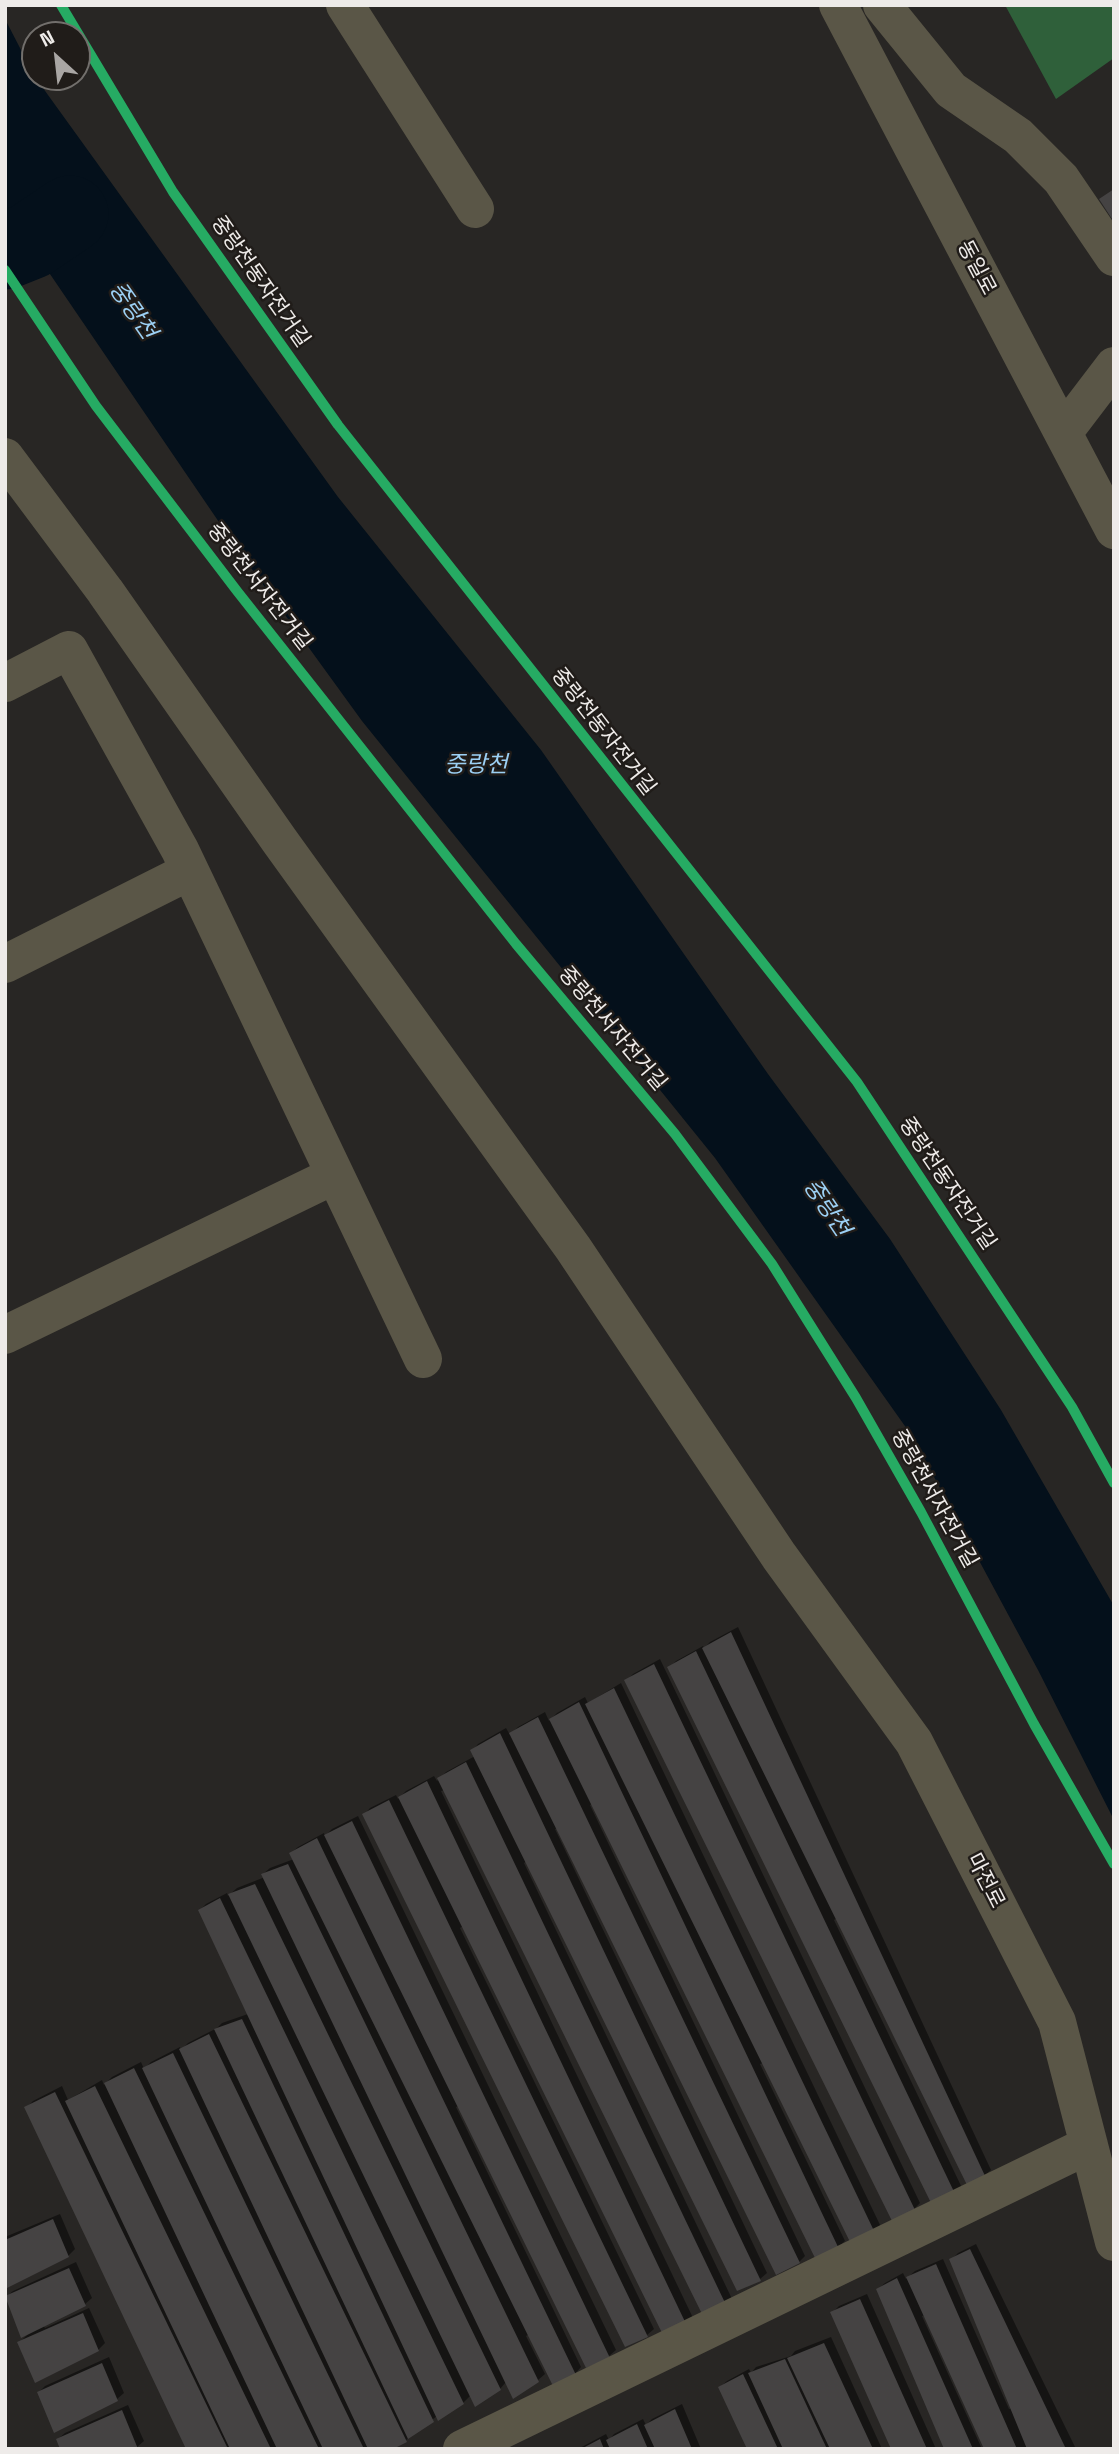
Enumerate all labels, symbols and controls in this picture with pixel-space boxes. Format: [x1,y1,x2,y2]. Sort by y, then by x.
north arrow [21,21,91,91]
text: N [36,25,58,53]
street label: 중랑천동자전거길 [205,211,315,353]
street label: 동일로 [951,236,1001,300]
water label: 중랑천 [102,277,162,345]
street label: 중랑천서자전거길 [201,518,317,656]
street label: 중랑천동자전거길 [545,663,661,801]
water label: 중랑천 [444,752,508,780]
street label: 중랑천서자전거길 [553,962,671,1096]
street label: 중랑천동자전거길 [893,1113,1001,1255]
water label: 중랑천 [797,1174,855,1242]
street label: 중랑천서자전거길 [886,1425,982,1573]
street label: 마전로 [961,1849,1009,1913]

